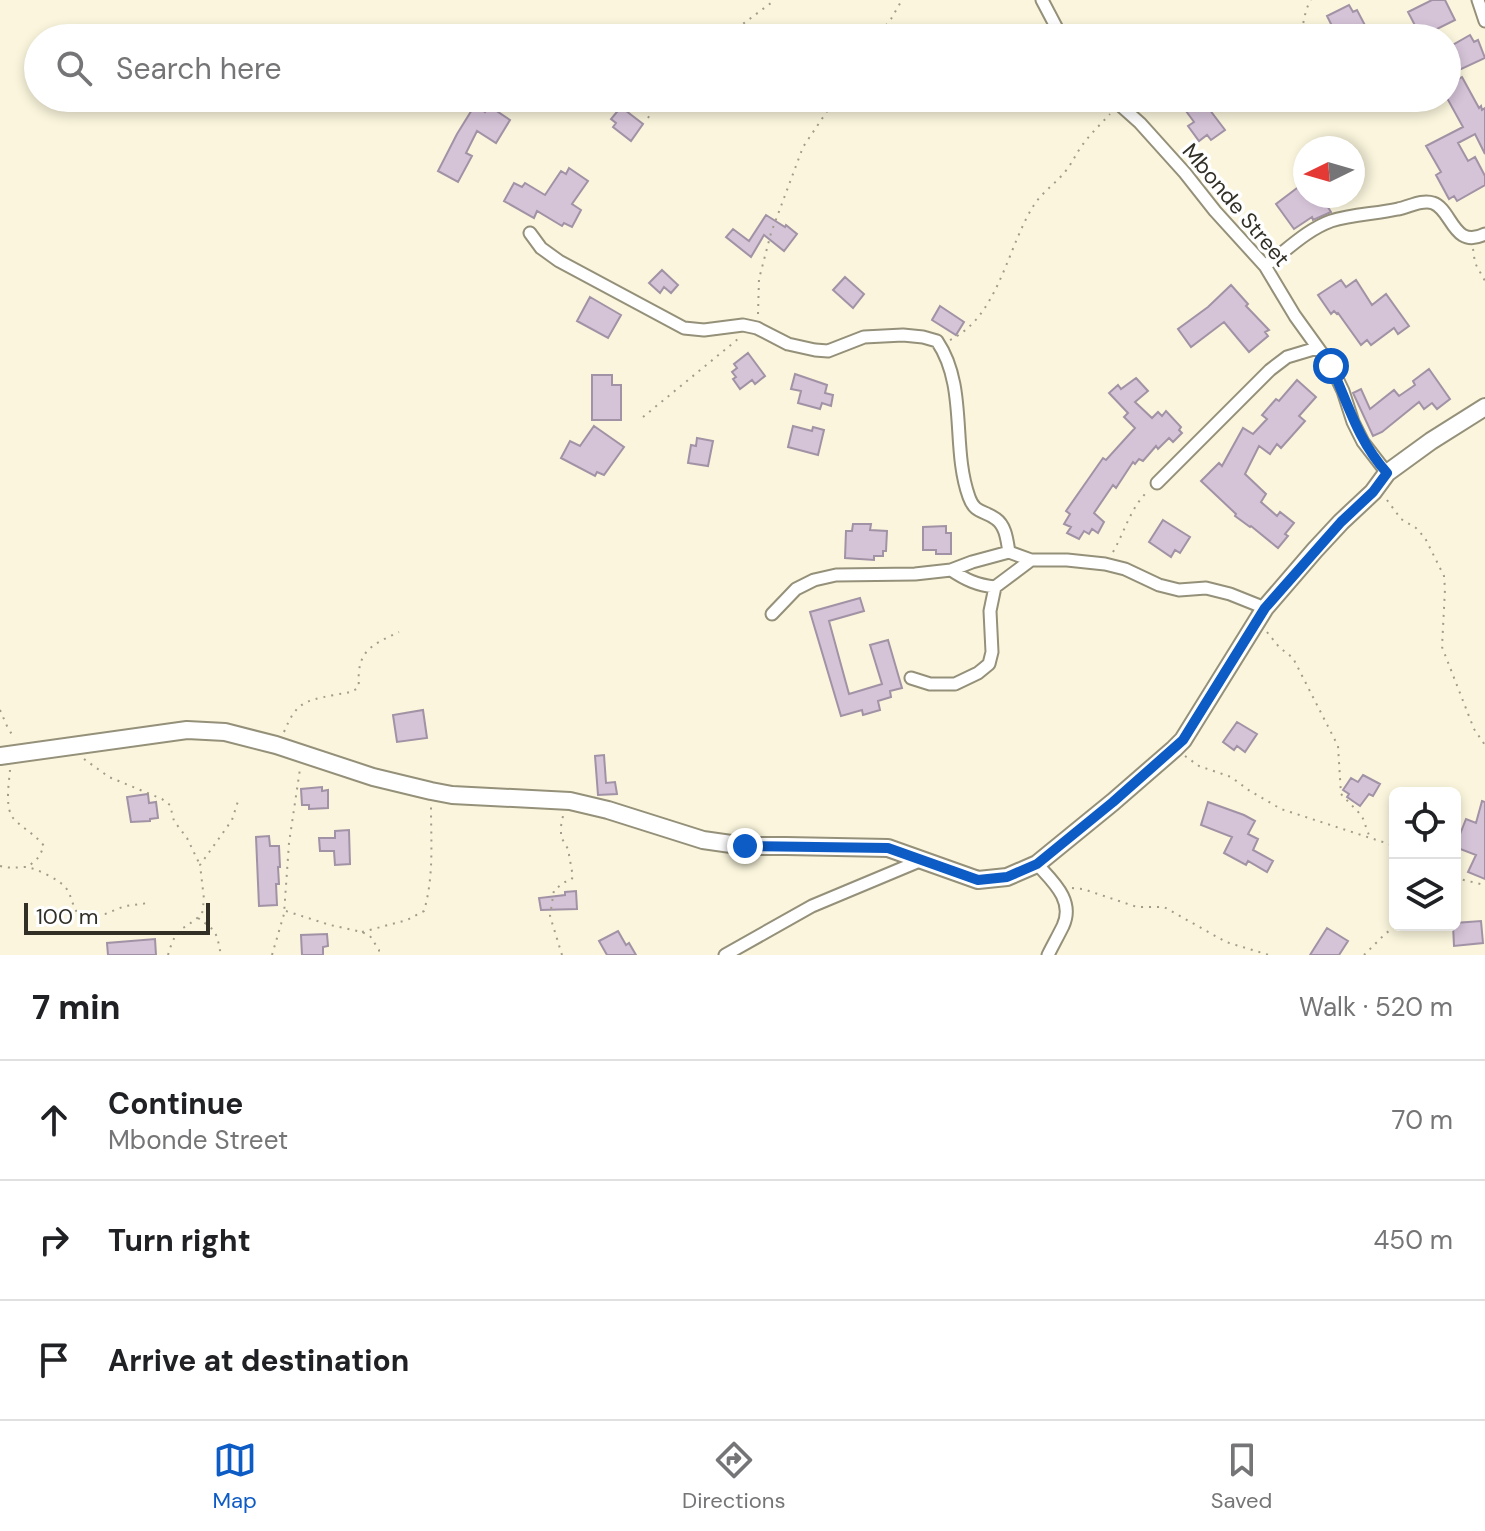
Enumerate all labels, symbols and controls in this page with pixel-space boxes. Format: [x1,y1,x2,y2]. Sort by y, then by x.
search box [24,24,1461,112]
icon: search [52,46,96,90]
text: Search here [116,49,282,88]
north arrow [1293,136,1365,208]
street label: Mbonde Street [1176,137,1296,273]
route start [1313,348,1349,384]
map controls [1389,787,1461,931]
button: locate [1389,787,1461,859]
route end [727,828,763,864]
button: layers [1389,859,1461,931]
scale bar [24,899,210,935]
text: 100 m [36,902,98,931]
text: 7 min [32,985,121,1030]
text: Walk · 520 m [1299,990,1453,1024]
text: Continue [108,1084,243,1123]
icon: ahead [32,1098,76,1142]
text: 70 m [1392,1103,1453,1137]
text: Mbonde Street [108,1123,288,1157]
icon: right [32,1218,76,1262]
text: Turn right [108,1221,251,1260]
text: 450 m [1373,1223,1453,1257]
icon: arrive [32,1338,76,1382]
text: Arrive at destination [108,1341,409,1380]
tab: Map [213,1438,257,1515]
tab: Directions [682,1438,786,1515]
tab: Saved [1211,1438,1272,1515]

